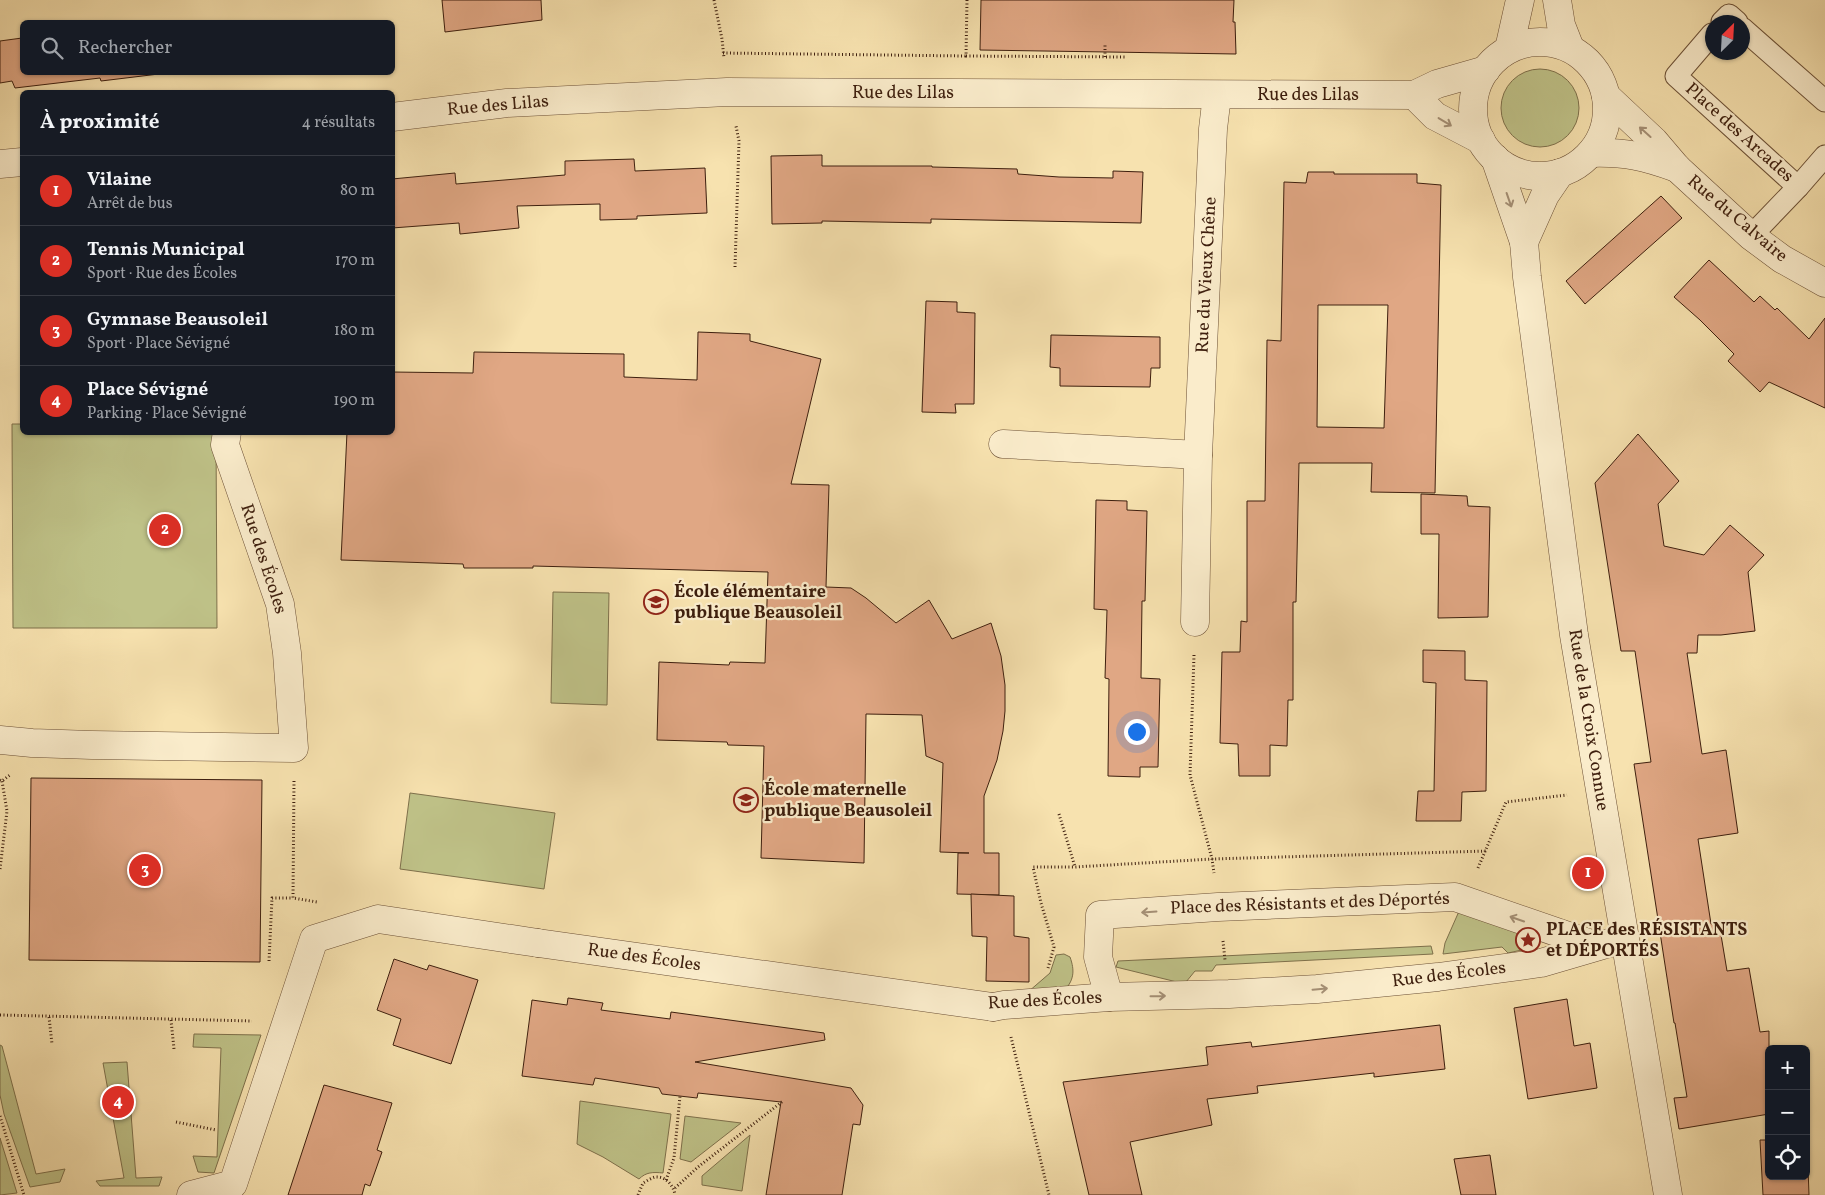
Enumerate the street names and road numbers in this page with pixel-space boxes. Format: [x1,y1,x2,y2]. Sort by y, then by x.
street label: Place des Arcades [1679,77,1799,189]
street label: Rue des Lilas [852,81,954,106]
street label: Rue des Lilas [1257,83,1359,108]
street label: Rue des Lilas [446,89,550,123]
street label: Rue du Calvaire [1681,169,1793,269]
street label: Rue du Vieux Chêne [1190,196,1224,354]
street label: Rue des Écoles [233,501,293,617]
street label: Rue de la Croix Connue [1561,627,1615,813]
street label: Place des Résistants et des Déportés [1170,887,1450,921]
street label: Rue des Écoles [586,938,702,978]
street label: Rue des Écoles [1391,956,1507,994]
street label: Rue des Écoles [987,986,1103,1016]

